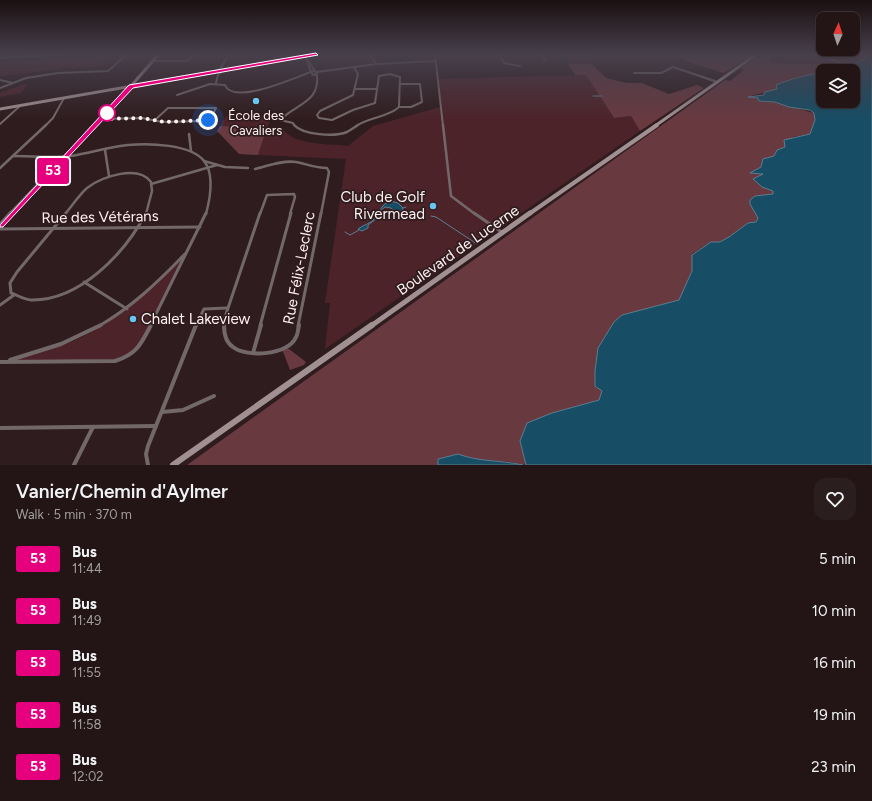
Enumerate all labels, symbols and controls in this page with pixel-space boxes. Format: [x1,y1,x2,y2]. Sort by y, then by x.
north arrow [816,12,860,56]
map controls [816,12,860,108]
button: layers [816,64,860,108]
marker: École des Cavaliers [251,96,261,106]
unlabelled marker [98,104,116,122]
place label: École des Cavaliers [228,108,284,138]
your location [198,110,218,130]
line badge: 53 [35,158,71,184]
text: 53 [45,162,61,179]
place label: Club de Golf Rivermead [340,188,425,223]
street label: Boulevard de Lucerne [393,201,523,299]
marker: Club de Golf Rivermead [428,201,438,211]
street label: Rue des Vétérans [41,207,159,227]
street label: Rue Félix-Leclerc [279,210,319,326]
place label: Chalet Lakeview [141,310,251,328]
marker: Chalet Lakeview [128,314,138,324]
button: heart [814,478,856,520]
text: Vanier/Chemin d'Aylmer [16,480,228,503]
text: Walk · 5 min · 370 m [16,507,132,522]
text: Bus [72,543,97,561]
text: 53 [30,550,46,567]
text: 5 min [819,550,856,568]
text: 11:44 [72,561,102,576]
text: Bus [72,595,97,613]
text: 53 [30,602,46,619]
text: 10 min [812,602,856,620]
text: 11:49 [72,613,101,628]
text: Bus [72,647,97,665]
text: 53 [30,654,46,671]
text: 16 min [813,654,856,672]
text: 11:55 [72,665,101,680]
text: Bus [72,699,97,717]
text: 53 [30,706,46,723]
text: 19 min [813,706,856,724]
text: 11:58 [72,717,101,732]
text: Bus [72,751,97,769]
text: 53 [30,758,46,775]
text: 23 min [811,758,856,776]
text: 12:02 [72,769,104,784]

